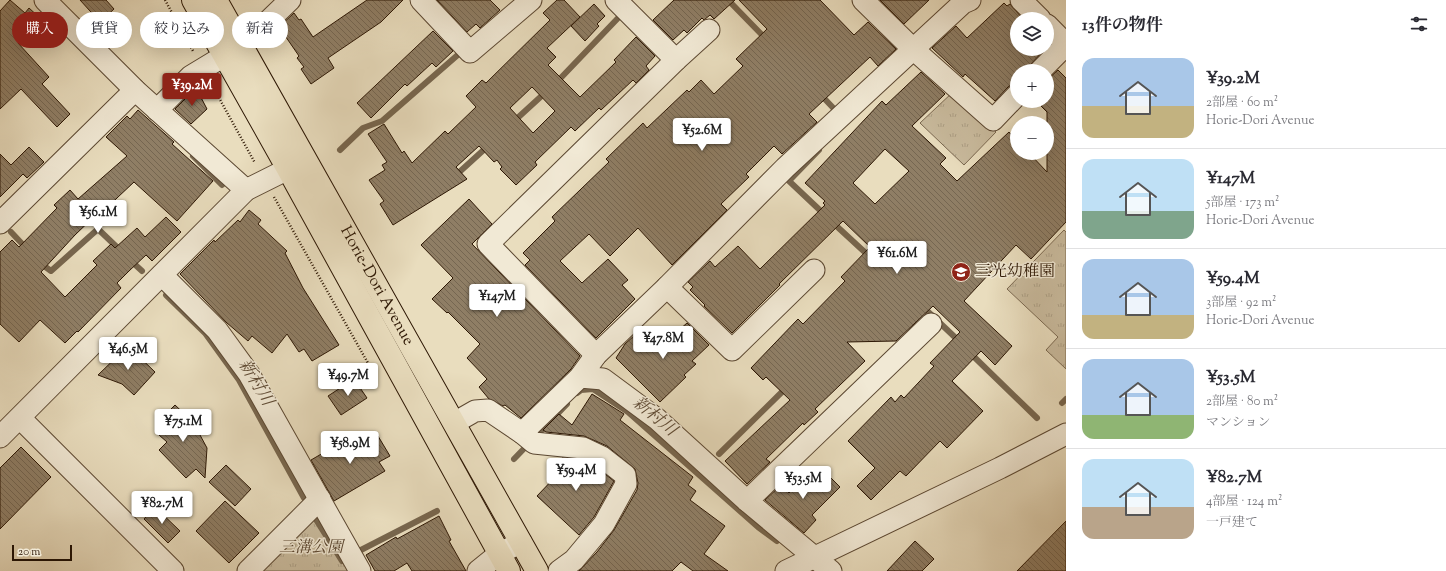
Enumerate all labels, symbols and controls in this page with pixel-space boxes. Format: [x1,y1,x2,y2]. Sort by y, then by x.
chip: 購入 [12,12,68,48]
chip: 賃貸 [76,12,132,48]
chip: 絞り込み [140,12,224,48]
chip: 新着 [232,12,288,48]
map controls [1010,12,1054,160]
button: layers [1010,12,1054,56]
icon: filters [1408,13,1430,35]
text: 13件の物件 [1082,14,1163,38]
button: + [1010,64,1054,108]
text: ¥39.2M [1206,67,1260,91]
pin: ¥39.2M [159,73,225,107]
icon: home [1114,74,1162,122]
text: ¥39.2M [171,77,213,95]
text: 2部屋 · 60 m² [1206,94,1278,112]
text: Horie-Dori Avenue [1206,112,1315,130]
button: − [1010,116,1054,160]
pin: ¥52.6M [669,118,735,152]
text: ¥52.6M [682,122,722,140]
text: ¥147M [1206,167,1255,191]
icon: home [1114,175,1162,223]
text: 5部屋 · 173 m² [1206,194,1279,212]
pin: ¥56.1M [65,200,131,234]
text: ¥56.1M [79,204,117,222]
text: Horie-Dori Avenue [1206,212,1315,230]
street label: Horie-Dori Avenue [334,222,420,350]
pin: ¥61.6M [864,241,930,275]
text: ¥61.6M [877,245,917,263]
school or university icon: 三光幼稚園 [950,261,972,283]
place label: 三光幼稚園 [975,261,1055,284]
text: ¥59.4M [1206,267,1260,291]
icon: home [1114,275,1162,323]
pin: ¥147M [469,284,525,318]
text: ¥147M [478,288,516,306]
text: 3部屋 · 92 m² [1206,294,1276,312]
text: Horie-Dori Avenue [1206,312,1315,330]
pin: ¥47.8M [630,326,696,360]
text: ¥47.8M [642,330,684,348]
pin: ¥46.5M [95,337,161,371]
text: ¥46.5M [108,341,148,359]
water label: 新村川 [232,355,279,413]
pin: ¥49.7M [315,363,381,397]
text: ¥53.5M [1206,366,1255,390]
text: ¥49.7M [327,367,369,385]
icon: home [1114,375,1162,423]
water label: 新村川 [627,391,683,444]
text: 2部屋 · 80 m² [1206,393,1278,411]
pin: ¥75.1M [150,409,216,443]
text: ¥75.1M [164,413,202,431]
text: マンション [1206,414,1270,432]
pin: ¥58.9M [317,431,383,465]
text: ¥58.9M [330,435,370,453]
pin: ¥59.4M [543,458,609,492]
text: ¥59.4M [556,462,596,480]
pin: ¥53.5M [770,466,836,500]
text: ¥82.7M [1206,466,1262,490]
text: ¥53.5M [784,470,822,488]
icon: home [1114,475,1162,523]
pin: ¥82.7M [129,491,195,525]
text: 4部屋 · 124 m² [1206,493,1282,511]
text: ¥82.7M [141,495,184,513]
text: 一戸建て [1206,514,1258,532]
park label: 三溝公園 [279,537,346,560]
scale bar [12,543,72,562]
text: 20 m [18,544,40,560]

